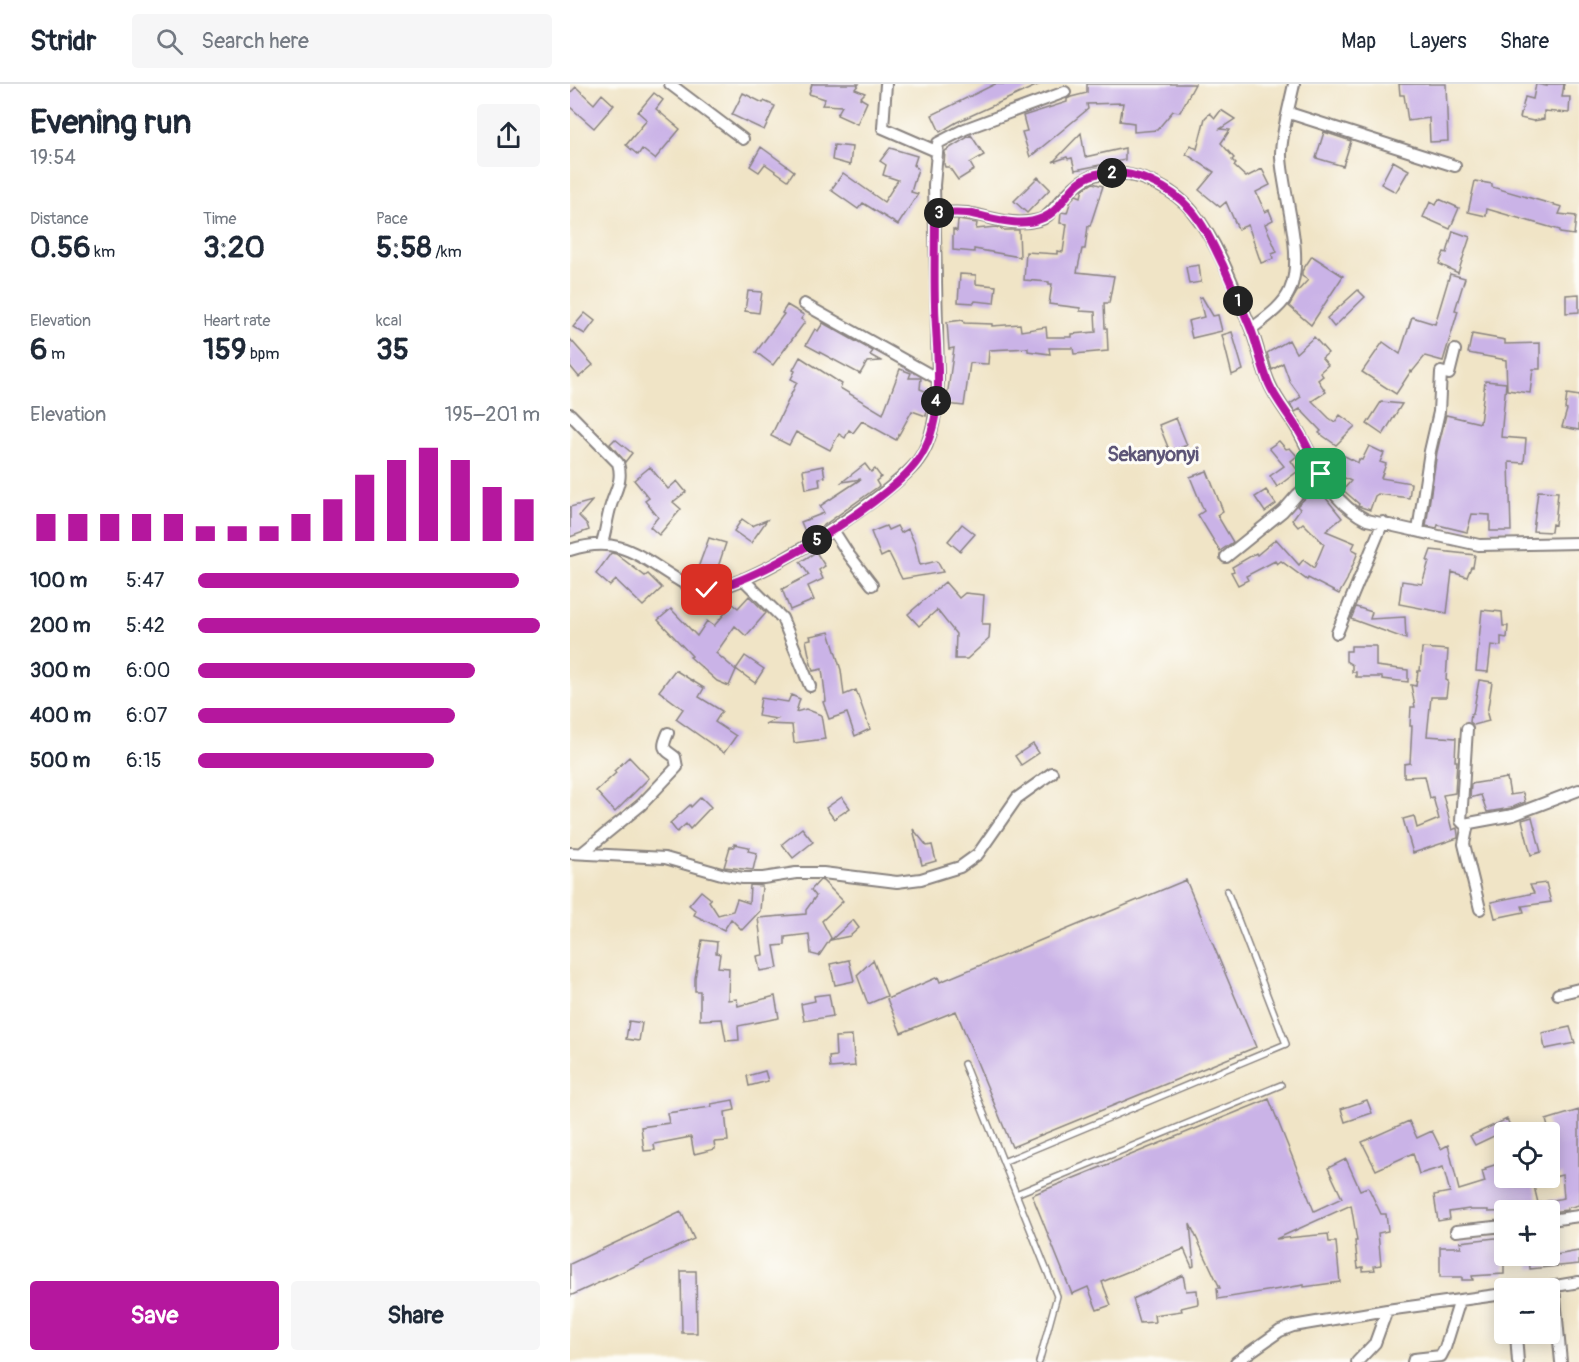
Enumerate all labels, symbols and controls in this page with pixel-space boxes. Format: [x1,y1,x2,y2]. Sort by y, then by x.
search box [132,14,552,68]
text: Stridr [30,24,96,59]
icon: search [153,25,186,58]
text: Search here [201,27,309,55]
text: Map [1341,28,1376,55]
text: Layers [1409,28,1467,55]
text: Share [1500,28,1549,55]
text: Evening run [30,102,191,143]
button: share [477,104,540,167]
text: 19:54 [30,145,76,170]
pin: 2 [1097,158,1127,188]
text: 2 [1108,163,1116,183]
pin: 3 [924,198,954,228]
text: 3 [935,203,943,223]
text: Distance [30,209,89,229]
text: Time [203,209,236,229]
text: Pace [376,209,408,229]
text: 0.56 [30,229,91,266]
text: 3:20 [203,229,265,266]
text: 5:58 [376,229,432,266]
text: km [91,242,115,262]
text: /km [432,242,462,262]
pin: 1 [1223,286,1253,316]
text: 1 [1235,291,1241,311]
text: Elevation [30,311,91,331]
text: Heart rate [203,311,270,331]
text: kcal [376,311,402,331]
text: 6 [30,331,47,368]
text: 159 [203,331,246,368]
text: 35 [376,331,409,368]
text: m [47,344,65,364]
text: bpm [246,344,280,364]
pin: 4 [921,386,951,416]
text: 4 [931,391,941,411]
text: Elevation [30,402,106,427]
text: 195–201 m [445,402,540,427]
district label: Sekanyonyi [1107,442,1199,467]
pin [1295,448,1346,499]
icon: arrive [1304,457,1337,490]
pin: 5 [802,525,832,555]
text: 5 [813,530,821,550]
pin [681,564,732,615]
text: 100 m [30,568,87,593]
text: 5:47 [126,568,164,593]
icon: check [690,573,723,606]
text: 200 m [30,613,91,638]
text: 5:42 [126,613,165,638]
text: 300 m [30,658,91,683]
text: 6:00 [126,658,170,683]
text: 400 m [30,703,91,728]
text: 6:07 [126,703,167,728]
text: 500 m [30,748,90,773]
text: 6:15 [126,748,162,773]
map controls [1494,1122,1560,1344]
button: locate [1494,1122,1560,1188]
button: + [1494,1200,1560,1266]
button: − [1494,1278,1560,1344]
button: Save [30,1281,279,1350]
button: Share [291,1281,540,1350]

